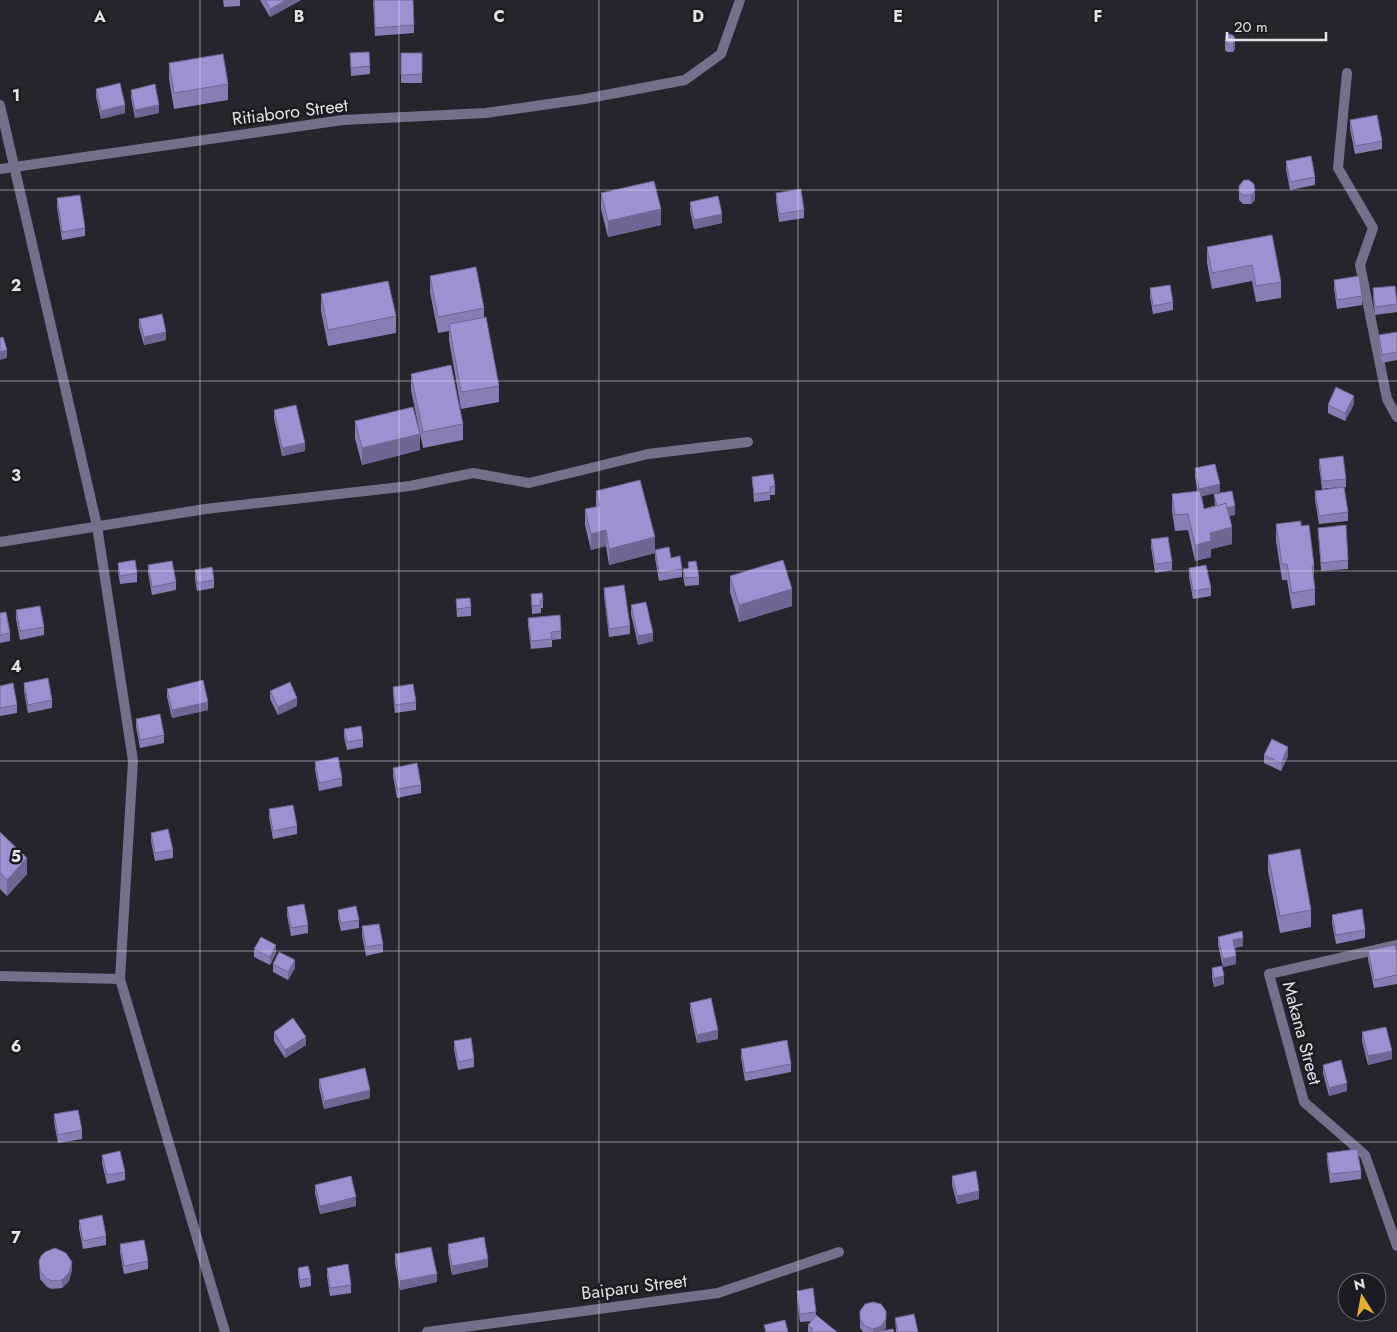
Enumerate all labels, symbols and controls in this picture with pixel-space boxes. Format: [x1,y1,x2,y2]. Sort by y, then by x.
text: A [93,5,106,28]
text: B [294,5,304,28]
text: C [493,5,505,28]
text: D [692,5,704,28]
text: E [893,5,903,28]
text: F [1094,5,1102,28]
scale bar [1227,10,1326,42]
text: 20 m [1234,16,1268,38]
text: 1 [12,84,20,107]
street label: Ritiaboro Street [231,92,350,132]
text: 2 [11,274,21,297]
text: 3 [11,464,21,487]
text: 4 [10,655,22,678]
text: 5 [11,845,21,868]
street label: Makana Street [1276,978,1328,1088]
text: 6 [11,1035,21,1058]
text: 7 [11,1226,21,1249]
street label: Baiparu Street [580,1268,689,1306]
north arrow [1337,1272,1387,1322]
text: N [1352,1273,1367,1295]

